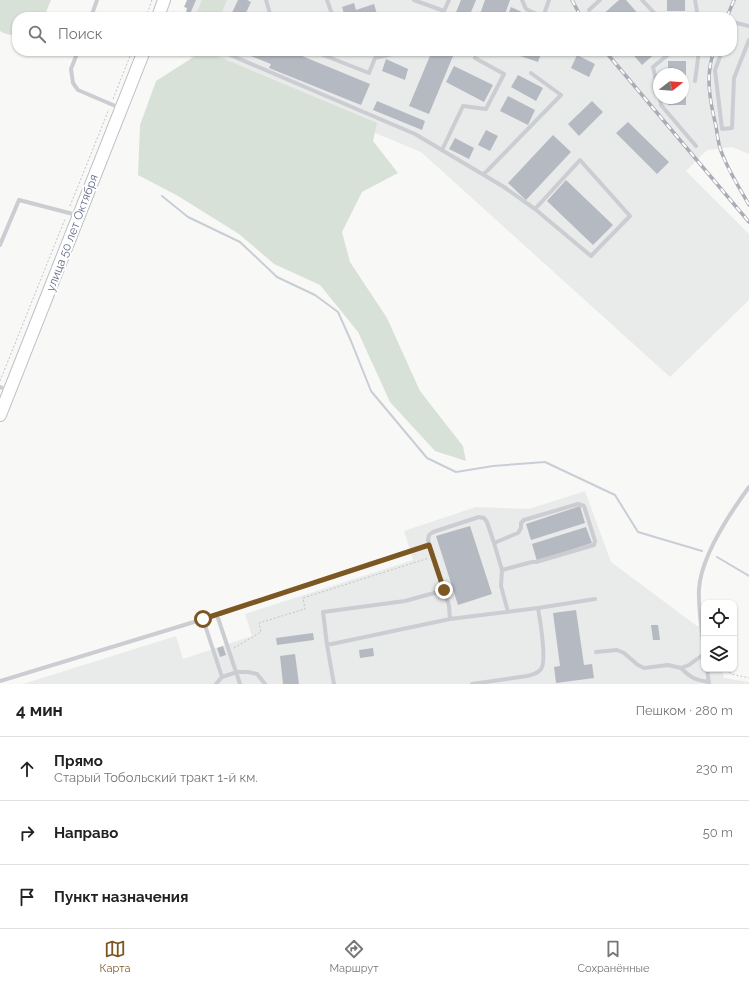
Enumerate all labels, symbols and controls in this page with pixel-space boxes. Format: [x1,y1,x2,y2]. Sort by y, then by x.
search box [12,12,737,56]
icon: search [26,23,48,45]
text: Поиск [58,25,103,43]
north arrow [653,68,689,104]
street label: улица 50 лет Октября [43,172,101,294]
route end [435,581,453,599]
map controls [701,600,737,672]
button: locate [701,600,737,636]
route start [194,610,212,628]
button: layers [701,636,737,672]
text: 4 мин [16,700,63,720]
text: Пешком · 280 m [636,703,733,718]
text: Прямо [54,752,103,770]
icon: ahead [16,758,38,780]
text: 230 m [696,761,733,776]
text: Старый Тобольский тракт 1-й км. [54,770,258,785]
icon: right [16,822,38,844]
text: Направо [54,824,118,842]
text: 50 m [703,825,733,840]
icon: arrive [16,886,38,908]
text: Пункт назначения [54,888,188,906]
tab: Карта [100,938,130,975]
tab: Маршрут [329,938,378,975]
tab: Сохранённые [577,938,649,975]

